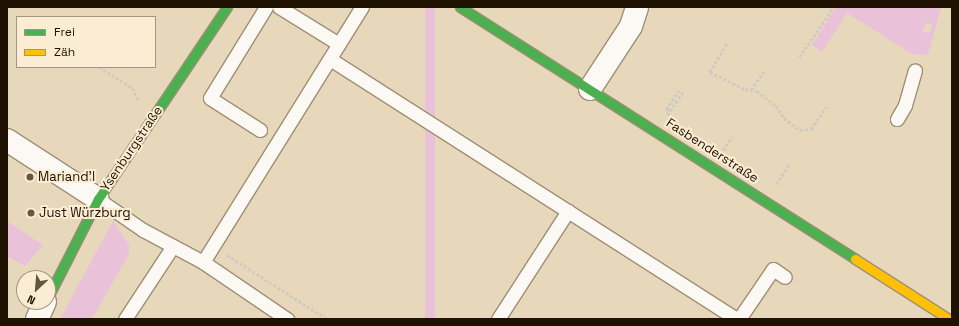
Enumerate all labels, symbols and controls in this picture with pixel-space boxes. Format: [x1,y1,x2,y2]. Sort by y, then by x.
legend [16,16,156,68]
text: Frei [54,24,75,40]
text: Zäh [54,44,75,60]
street label: Ysenburgstraße [98,103,166,195]
street label: Fasbenderstraße [663,115,761,187]
place label: Mariand'l [38,169,95,185]
marker: Mariand'l [25,172,35,182]
place label: Just Würzburg [39,205,131,221]
marker: Just Würzburg [26,208,36,218]
north arrow [16,270,56,310]
text: N [25,292,38,308]

